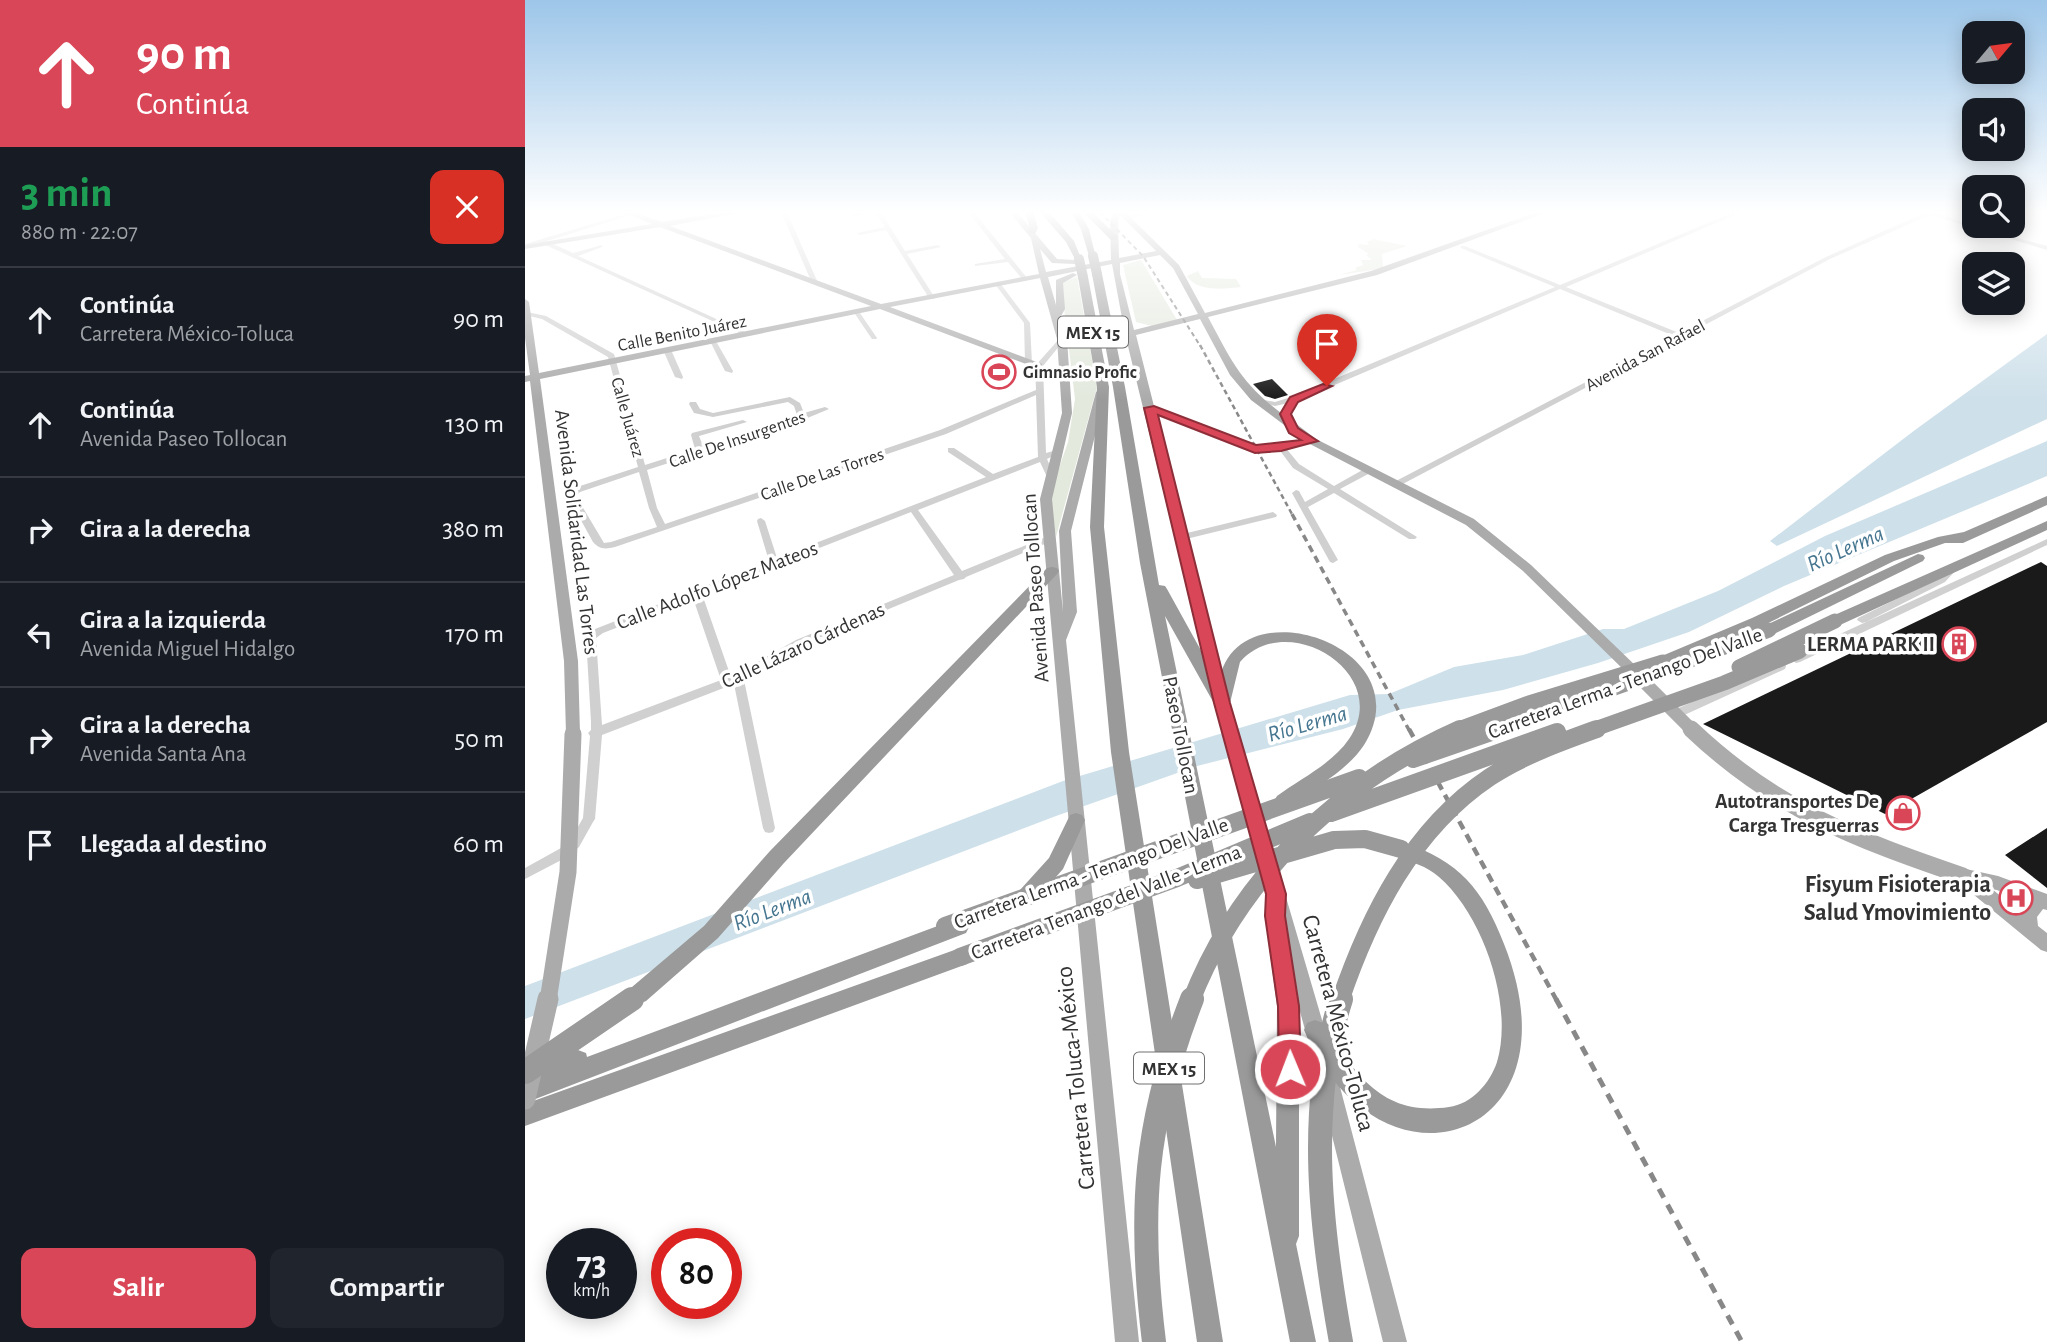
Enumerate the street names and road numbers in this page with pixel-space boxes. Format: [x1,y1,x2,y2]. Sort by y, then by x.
street label: Calle Benito Juárez [616,313,748,355]
road number: MEX 15 [1058,316,1128,348]
street label: Avenida San Rafael [1583,317,1708,395]
street label: Calle Juárez [607,375,647,459]
street label: Avenida Solidaridad Las Torres [551,408,602,656]
street label: Calle De Insurgentes [667,408,808,472]
street label: Calle De Las Torres [758,445,886,504]
street label: Avenida Paseo Tollocan [1018,493,1053,683]
street label: Calle Adolfo López Mateos [614,537,821,634]
street label: Calle Lázaro Cárdenas [718,598,888,692]
street label: Carretera Lerma - Tenango Del Valle [1485,624,1765,743]
street label: Paseo Tollocan [1159,674,1202,796]
street label: Carretera Lerma - Tenango Del Valle [951,814,1231,933]
street label: Carretera Tenango del Valle - Lerma [968,841,1245,964]
street label: Carretera México-Toluca [1298,912,1379,1134]
street label: Carretera Toluca-México [1052,965,1100,1191]
road number: MEX 15 [1134,1052,1204,1084]

